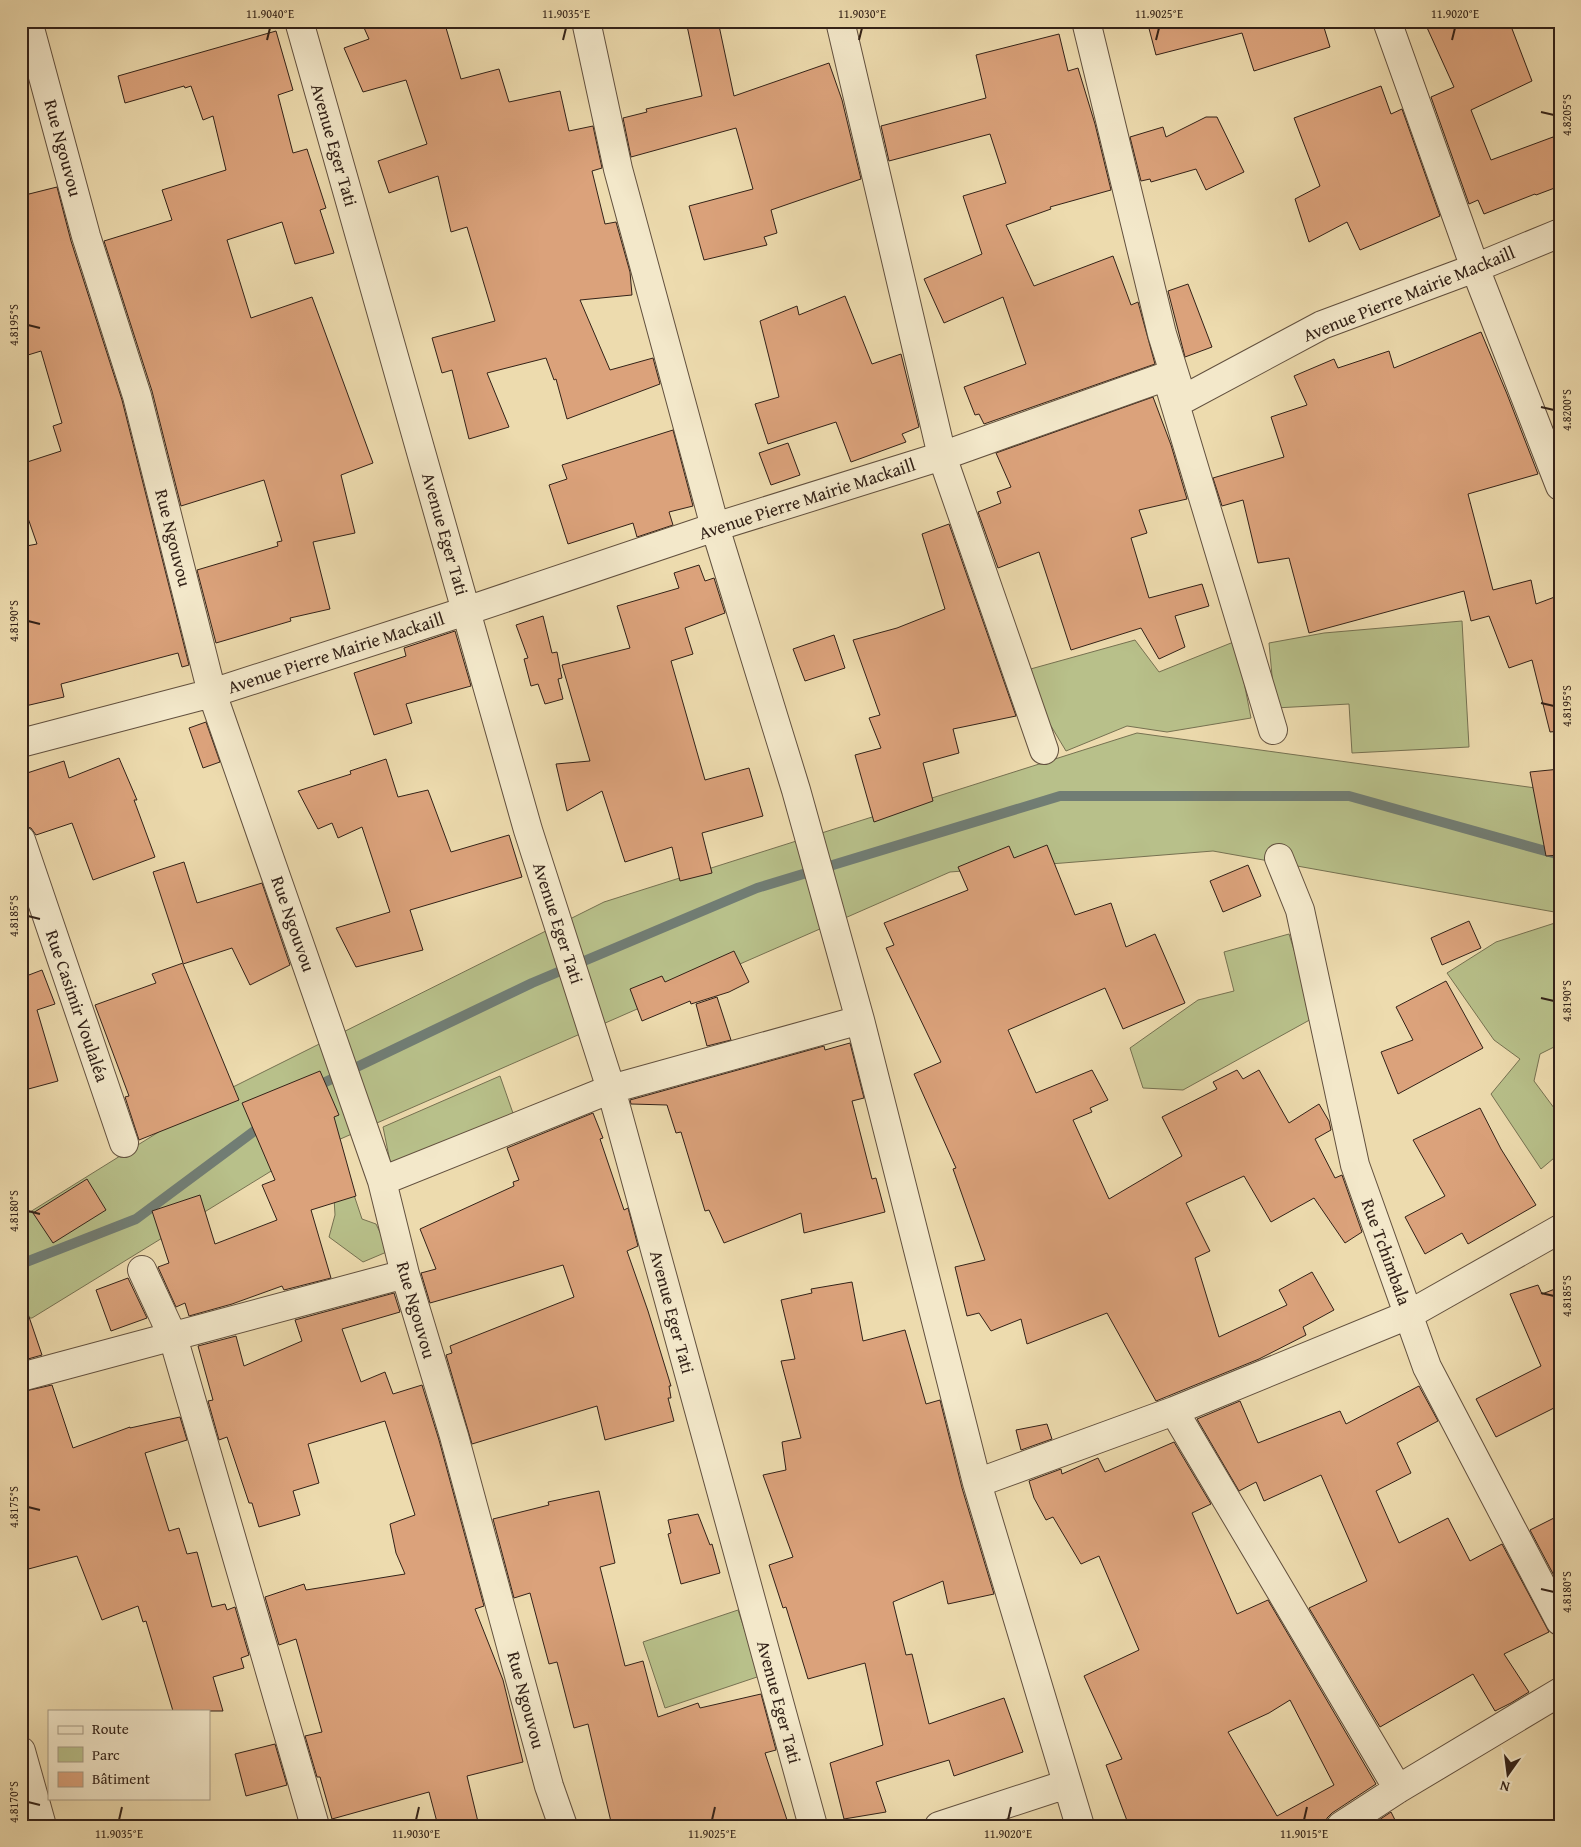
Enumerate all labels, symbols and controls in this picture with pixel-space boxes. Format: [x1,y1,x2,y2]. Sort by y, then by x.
text: 11.9040°E [246,5,294,22]
text: 11.9035°E [542,5,590,22]
text: 11.9030°E [838,5,886,22]
text: 11.9025°E [1135,5,1183,22]
text: 11.9020°E [1431,5,1479,22]
street label: Avenue Eger Tati [304,80,365,209]
text: 4.8205°S [1558,94,1575,136]
street label: Rue Ngouvou [38,96,89,200]
street label: Avenue Pierre Mairie Mackaill [1299,239,1519,348]
text: 4.8195°S [5,304,22,346]
text: 4.8200°S [1558,389,1575,431]
street label: Avenue Pierre Mairie Mackaill [695,451,919,546]
street label: Avenue Eger Tati [415,469,476,598]
street label: Rue Ngouvou [148,486,199,590]
text: 4.8190°S [5,600,22,642]
street label: Avenue Pierre Mairie Mackaill [224,605,448,700]
text: 4.8195°S [1558,685,1575,727]
street label: Avenue Eger Tati [526,859,591,987]
street label: Rue Ngouvou [264,872,323,976]
text: 4.8185°S [5,895,22,937]
street label: Rue Casimir Voulaléa [39,926,116,1086]
text: 4.8190°S [1558,980,1575,1022]
text: 4.8180°S [5,1190,22,1232]
street label: Rue Tchimbala [1355,1195,1418,1309]
street label: Avenue Eger Tati [643,1247,702,1376]
street label: Rue Ngouvou [390,1258,443,1362]
text: 4.8185°S [1558,1275,1575,1317]
text: 4.8175°S [5,1486,22,1528]
text: 4.8180°S [1558,1571,1575,1613]
street label: Avenue Eger Tati [750,1637,809,1766]
street label: Rue Ngouvou [501,1648,552,1752]
legend [48,1710,210,1800]
text: Route [92,1718,129,1739]
text: Parc [92,1744,120,1765]
north arrow [1484,1750,1534,1800]
text: Bâtiment [92,1768,151,1789]
text: N [1497,1776,1512,1797]
text: 4.8170°S [5,1781,22,1823]
text: 11.9035°E [95,1825,143,1842]
text: 11.9030°E [392,1825,440,1842]
text: 11.9025°E [688,1825,736,1842]
text: 11.9020°E [984,1825,1032,1842]
text: 11.9015°E [1280,1825,1328,1842]

